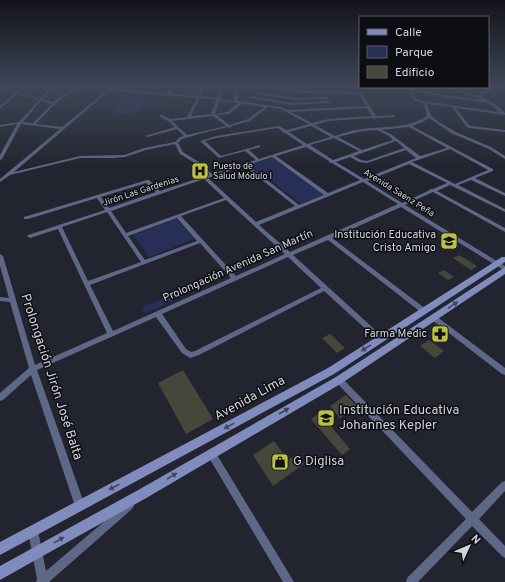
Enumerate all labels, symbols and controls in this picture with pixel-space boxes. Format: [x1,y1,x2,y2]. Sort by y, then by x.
legend [359,16,489,88]
text: Calle [395,25,422,41]
text: Parque [395,45,433,61]
text: Edificio [395,65,435,81]
hospital icon: Puesto de Salud Módulo I [190,161,210,181]
place label: Puesto de Salud Módulo I [213,161,272,182]
street label: Avenida Saenz Peña [361,167,437,219]
street label: Jirón Las Gardenias [102,174,180,208]
street label: Prolongación Avenida San Martín [161,227,315,305]
place label: Institución Educativa Cristo Amigo [334,228,436,255]
school or university icon: Institución Educativa Cristo Amigo [439,231,459,251]
street label: Prolongación Jirón José Balta [17,292,85,462]
one-way arrow [448,301,459,309]
pharmacy icon: Farma Medic [430,324,450,344]
place label: Farma Medic [364,327,427,341]
one-way arrow [361,344,371,352]
street label: Avenida Lima [212,373,288,425]
place label: Institución Educativa Johannes Kepler [339,403,459,434]
one-way arrow [278,408,290,415]
school or university icon: Institución Educativa Johannes Kepler [316,408,336,428]
one-way arrow [223,423,235,430]
shop icon: G Diglisa [270,452,290,472]
place label: G Diglisa [293,454,344,470]
one-way arrow [166,473,178,480]
one-way arrow [108,484,120,491]
north arrow [449,526,489,566]
text: N [468,532,483,547]
one-way arrow [53,537,64,544]

